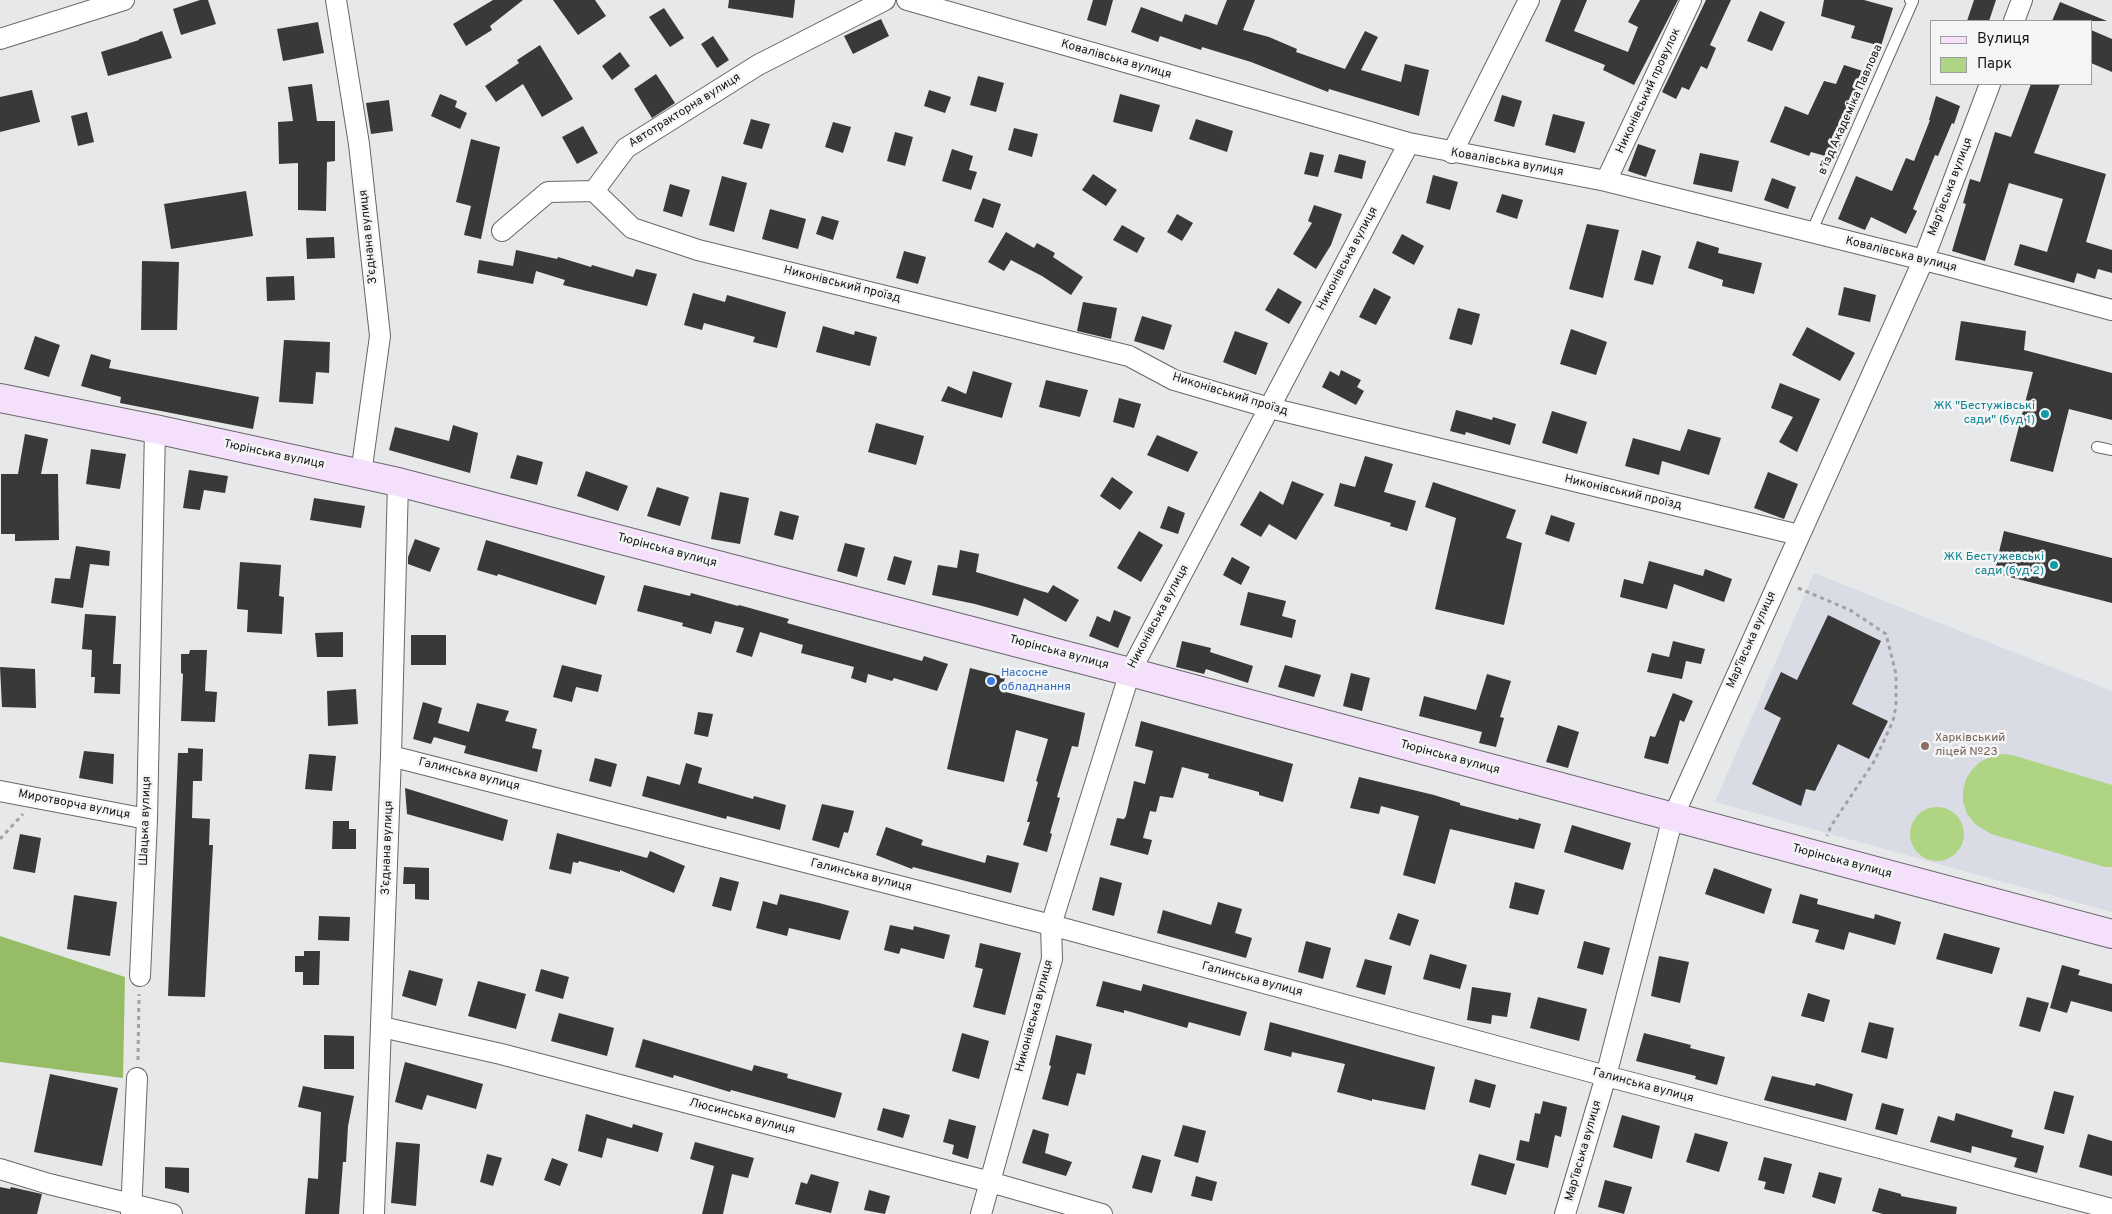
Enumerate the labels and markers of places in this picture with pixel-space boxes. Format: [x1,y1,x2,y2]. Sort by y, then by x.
place label: ЖК "Бестужівські сади" (буд 1) [1933,400,2035,428]
marker: ЖК "Бестужівські сади" (буд 1) [2039,408,2051,420]
place label: ЖК Бестужевські сади (буд 2) [1944,551,2044,579]
marker: ЖК Бестужевські сади (буд 2) [2048,559,2060,571]
place label: Насосне обладнання [1001,667,1071,695]
marker: Насосне обладнання [985,675,997,687]
place label: Харківський ліцей №23 [1935,732,2005,760]
marker: Харківський ліцей №23 [1919,740,1931,752]

